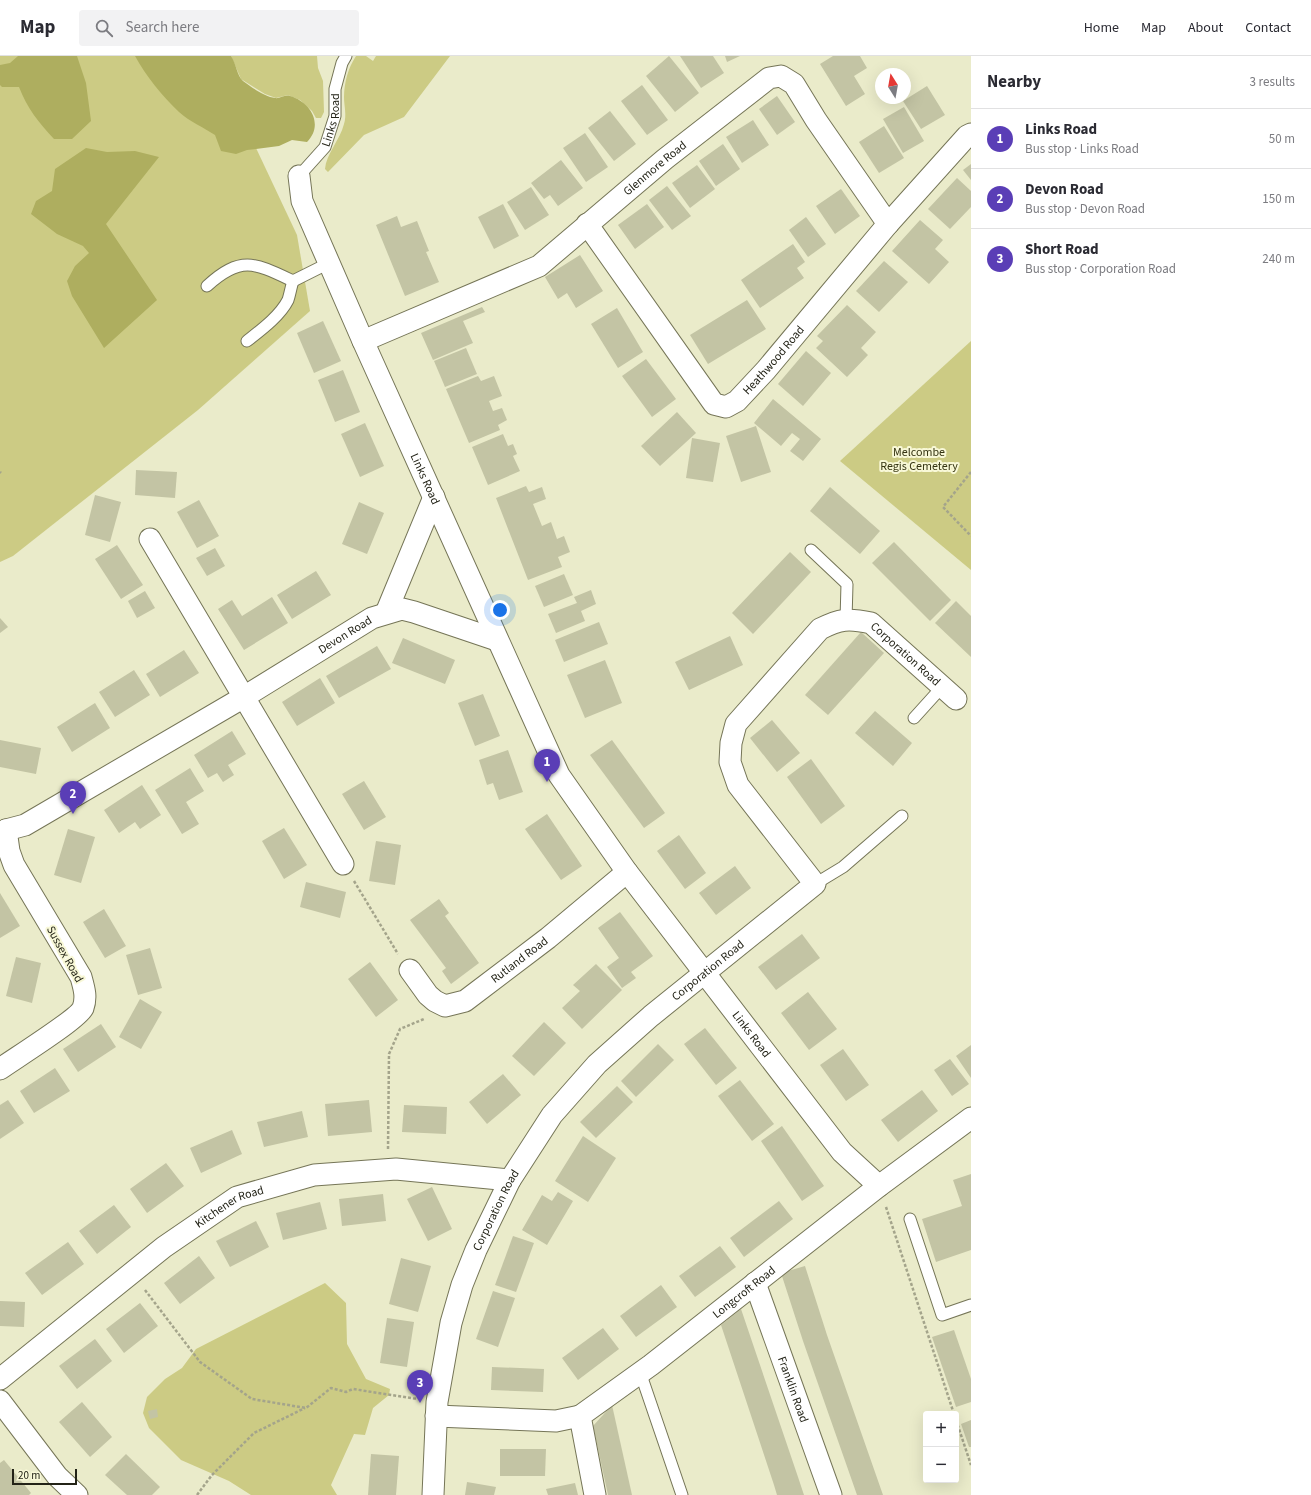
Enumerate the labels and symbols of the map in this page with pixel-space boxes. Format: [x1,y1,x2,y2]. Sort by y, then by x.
north arrow [875,68,911,104]
street label: Links Road [318,93,344,149]
street label: Glenmore Road [620,137,690,200]
street label: Heathwood Road [739,322,809,399]
park label: Melcombe Regis Cemetery [880,444,958,475]
street label: Links Road [406,451,444,507]
your location [490,600,510,620]
street label: Devon Road [315,612,375,658]
street label: Corporation Road [866,618,944,690]
pin: 1 [534,749,560,782]
pin: 2 [60,781,86,814]
street label: Sussex Road [42,923,87,986]
street label: Rutland Road [487,933,552,988]
street label: Corporation Road [668,936,748,1005]
street label: Links Road [728,1008,774,1061]
street label: Corporation Road [469,1166,524,1254]
street label: Kitchener Road [192,1182,266,1232]
street label: Longcroft Road [709,1262,779,1323]
street label: Franklin Road [773,1354,812,1425]
pin: 3 [407,1370,433,1403]
scale bar [12,1467,77,1486]

